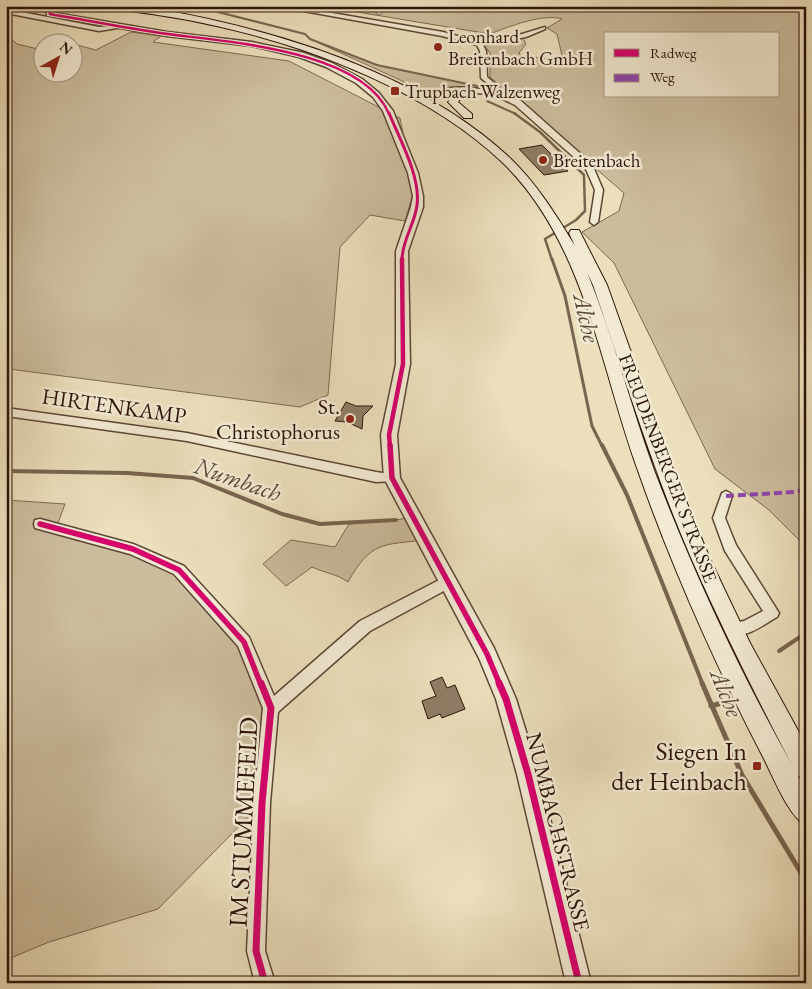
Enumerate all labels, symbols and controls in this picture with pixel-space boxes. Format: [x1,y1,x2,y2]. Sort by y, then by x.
place label: Leonhard Breitenbach GmbH [448,24,593,71]
north arrow [32,32,82,82]
legend [604,32,780,98]
text: N [56,37,77,59]
marker: Leonhard Breitenbach GmbH [432,41,444,53]
text: Radweg [650,43,697,62]
text: Weg [650,67,675,86]
place label: Trupbach Walzenweg [405,79,561,104]
marker: Trupbach Walzenweg [389,85,401,97]
place label: Breitenbach [553,148,641,173]
marker: Breitenbach [537,154,549,166]
water label: Alche [566,288,608,346]
street label: FREUDENBERGER STRASSE [613,350,723,586]
street label: HIRTENKAMP [40,382,188,430]
place label: St. Christophorus [216,392,340,446]
marker: St. Christophorus [344,413,356,425]
water label: Numbach [189,449,286,508]
water label: Alche [703,662,751,723]
street label: IM STUMMEFELD [221,716,265,928]
street label: NUMBACHSTRASSE [519,730,597,934]
place label: Siegen In der Heinbach [611,734,747,798]
marker: Siegen In der Heinbach [751,760,763,772]

